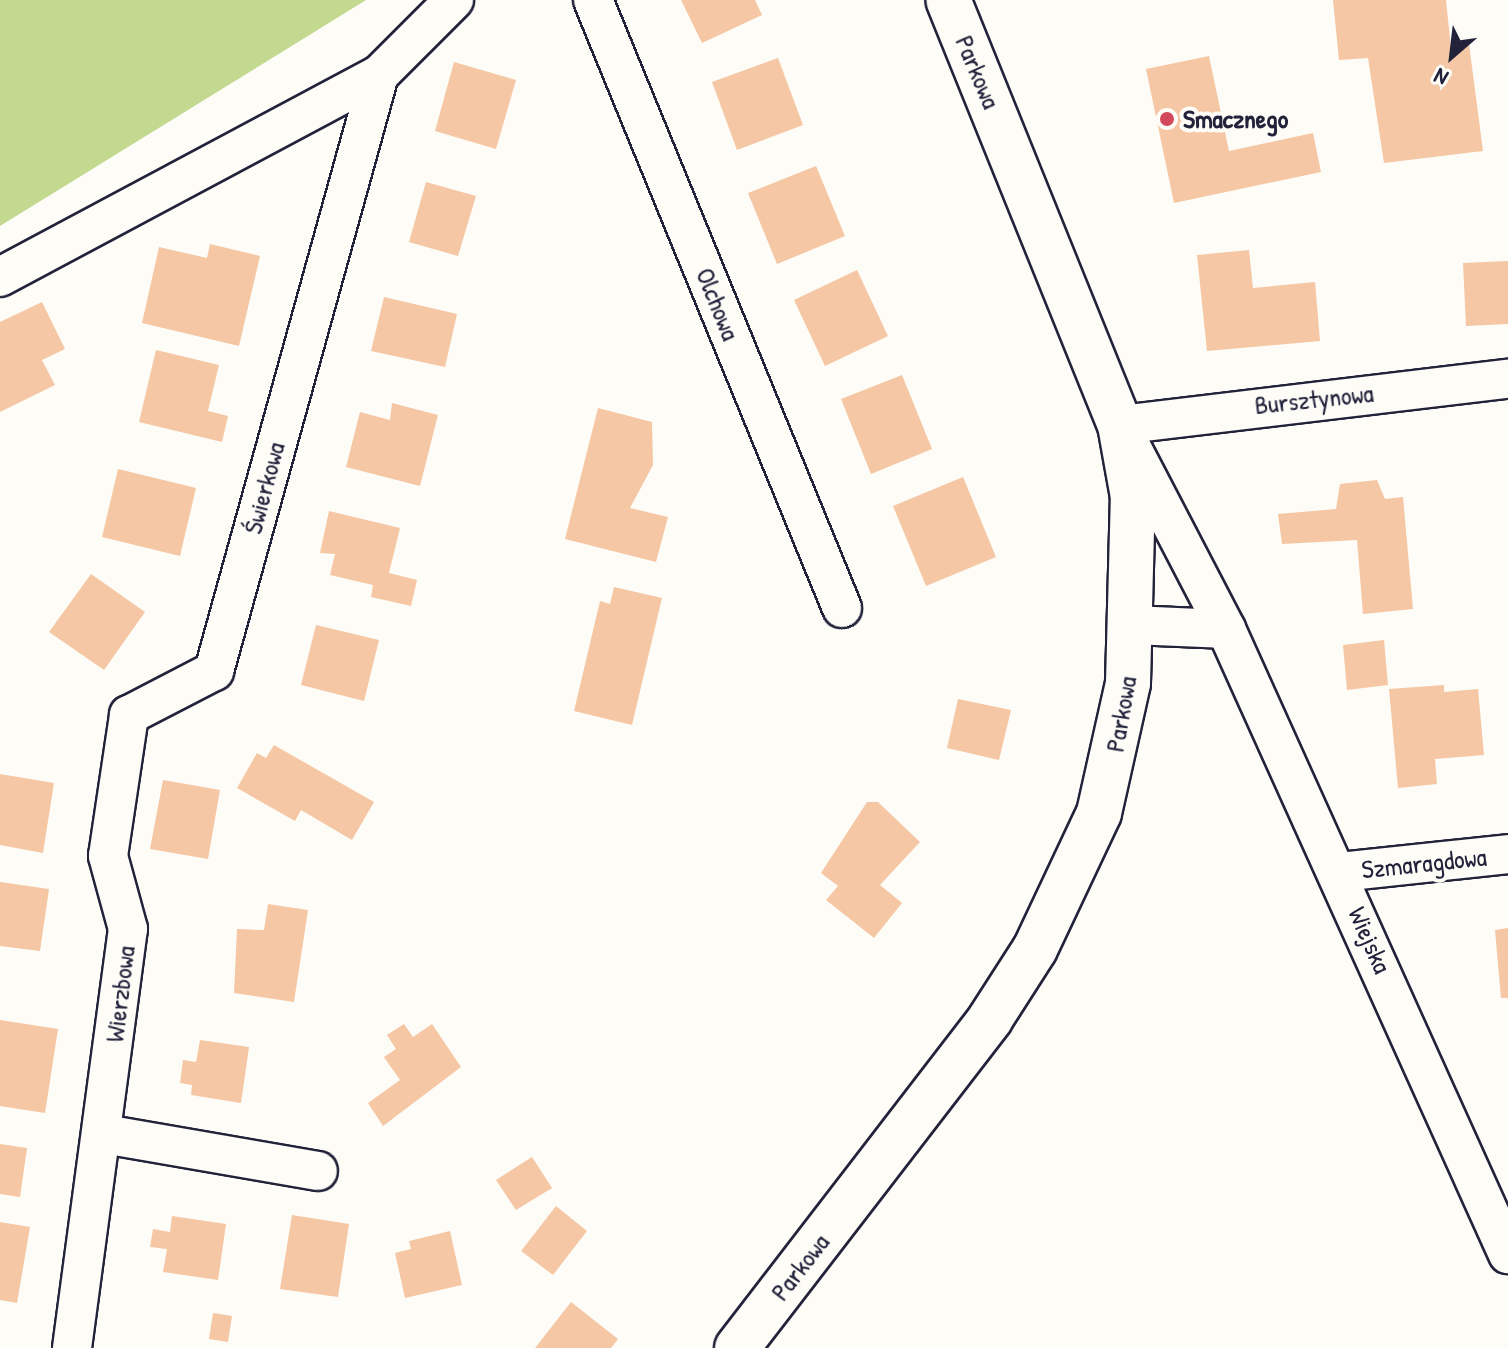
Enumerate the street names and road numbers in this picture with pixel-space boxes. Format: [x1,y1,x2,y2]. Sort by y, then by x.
street label: Parkowa [949,31,1007,113]
street label: Olchowa [689,263,747,345]
street label: Bursztynowa [1253,377,1375,421]
street label: Świerkowa [237,439,291,537]
street label: Parkowa [1099,674,1143,754]
street label: Szmaragdowa [1360,841,1488,885]
street label: Wiejska [1342,902,1398,978]
street label: Wierzbowa [99,944,141,1044]
street label: Parkowa [764,1227,836,1307]

